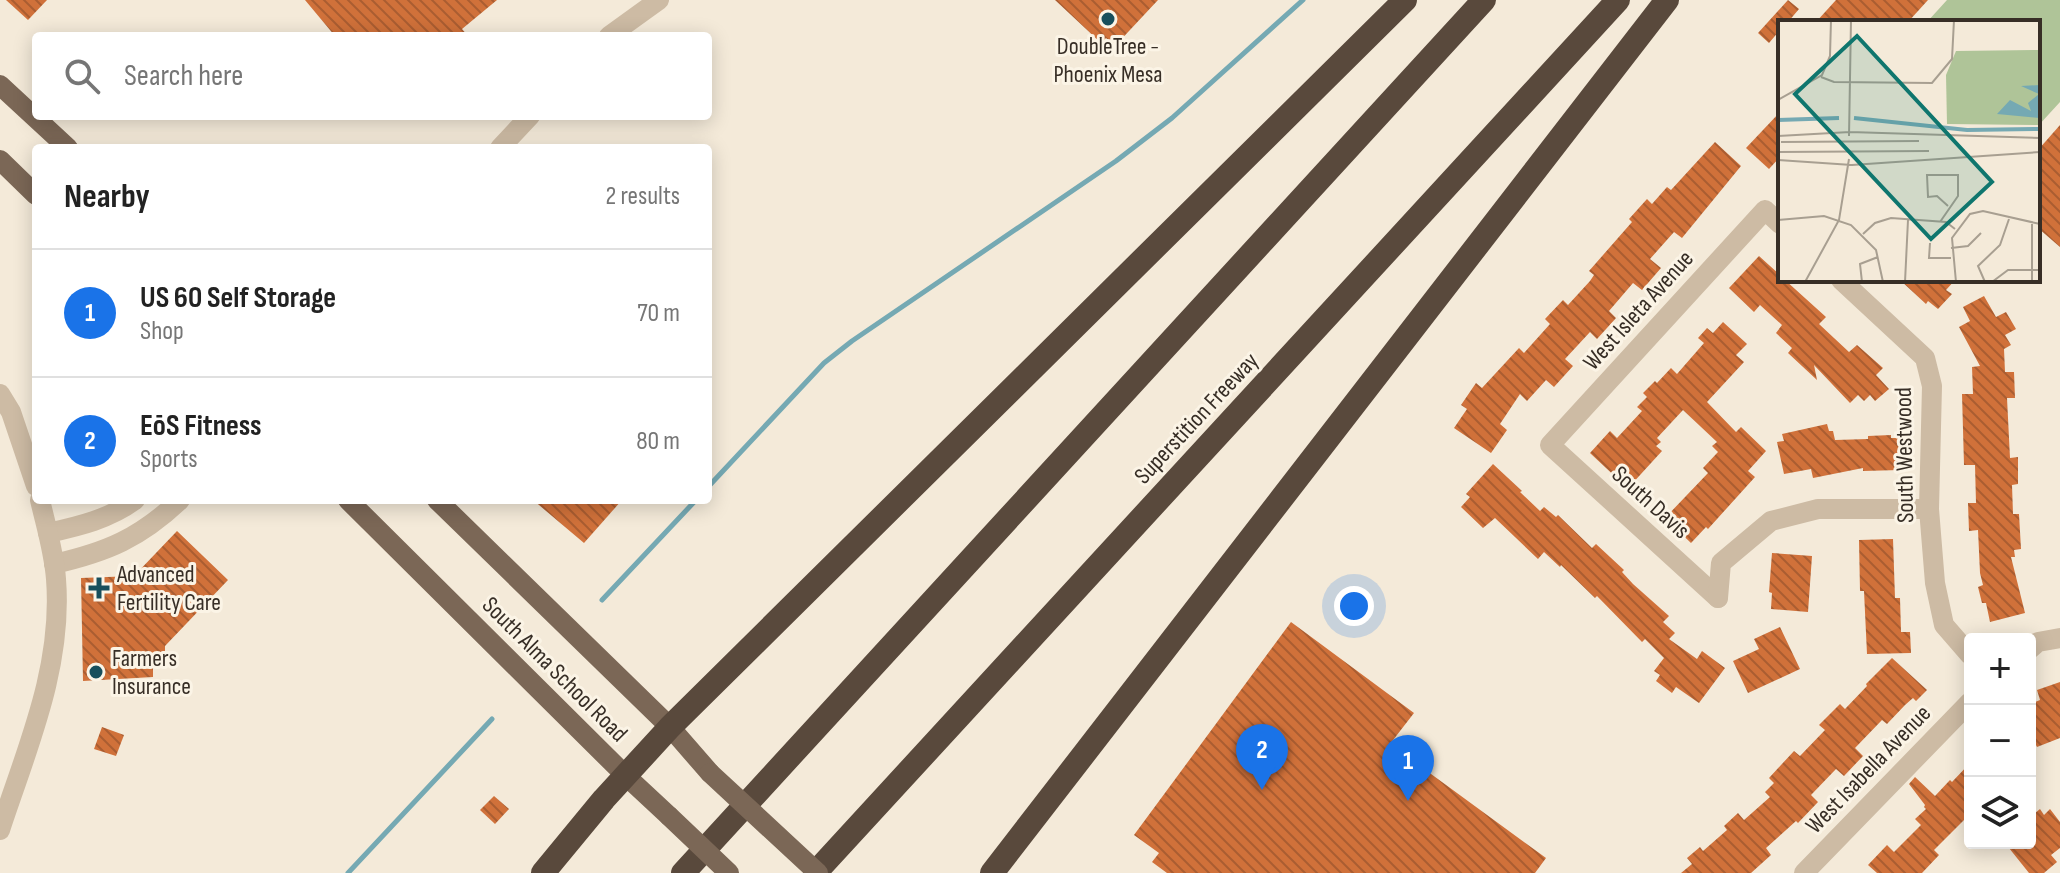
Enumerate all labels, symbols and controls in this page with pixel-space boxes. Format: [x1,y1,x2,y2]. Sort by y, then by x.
marker: DoubleTree - Phoenix Mesa [1099,10,1117,28]
inset map [1778,20,2040,282]
search box [32,32,712,120]
place label: DoubleTree - Phoenix Mesa [1053,32,1163,89]
icon: search [60,54,104,98]
text: Search here [124,58,243,94]
text: Nearby [64,176,150,217]
text: 2 results [606,181,680,212]
street label: West Isleta Avenue [1577,245,1700,376]
text: US 60 Self Storage [140,280,336,316]
text: 1 [85,298,95,329]
text: 70 m [637,298,680,329]
text: Shop [140,316,184,347]
street label: Superstition Freeway [1128,347,1265,490]
street label: South Westwood [1889,387,1920,523]
text: EōS Fitness [140,408,262,444]
text: 2 [84,426,96,457]
text: 80 m [636,426,680,457]
text: Sports [140,444,198,475]
street label: South Davis [1606,460,1696,545]
place label: Advanced Fertility Care [116,560,221,617]
marker: Advanced Fertility Care [88,577,110,599]
your location [1334,586,1374,626]
street label: South Alma School Road [476,591,633,748]
map controls [1964,633,2036,849]
button: + [1964,633,2036,705]
place label: Farmers Insurance [112,644,191,701]
marker: Farmers Insurance [87,663,105,681]
street label: West Isabella Avenue [1800,699,1937,840]
button: − [1964,705,2036,777]
pin: 2 [1236,724,1288,790]
pin: 1 [1382,735,1434,801]
button: layers [1964,777,2036,849]

